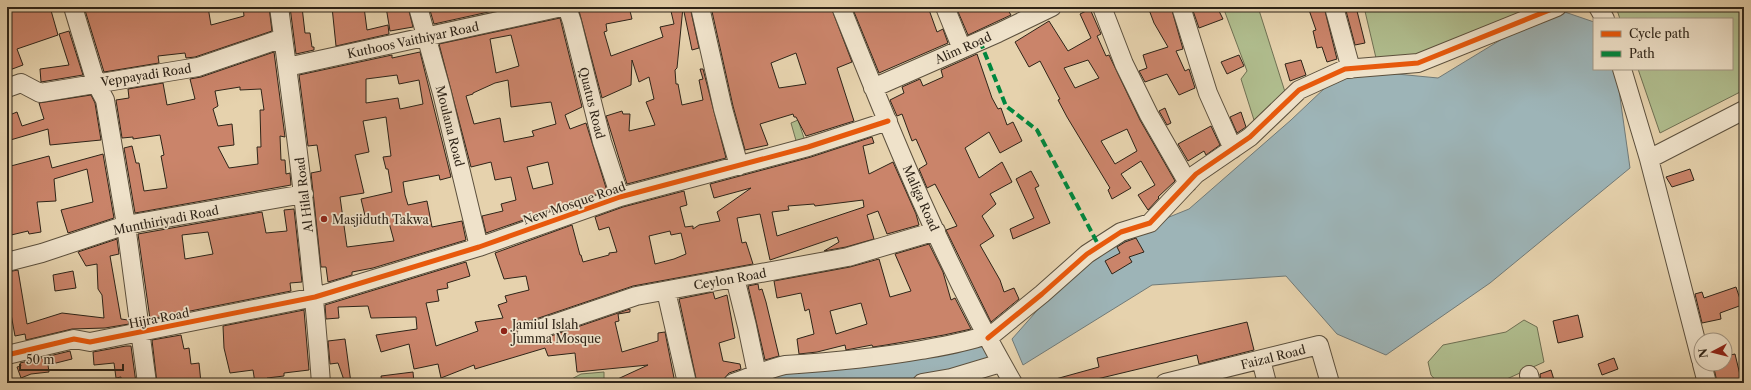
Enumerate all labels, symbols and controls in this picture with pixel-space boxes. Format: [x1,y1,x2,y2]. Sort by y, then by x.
legend [1593,18,1733,70]
street label: Kuthoos Vaithiyar Road [346,19,481,61]
text: Cycle path [1629,26,1690,41]
street label: Alim Road [932,29,994,67]
text: Path [1629,46,1655,61]
street label: Veppayadi Road [99,60,193,90]
street label: Quatus Road [576,66,608,141]
street label: Moulana Road [433,84,467,169]
street label: Al Hilal Road [292,156,316,235]
street label: Maliga Road [900,163,943,234]
street label: New Mosque Road [521,178,628,228]
street label: Munthiriyadi Road [112,202,221,238]
place label: Masjiduth Takwa [332,212,429,227]
marker: Masjiduth Takwa [319,214,329,224]
street label: Ceylon Road [692,265,768,293]
street label: Hijra Road [127,305,191,331]
place label: Jamiul Islah Jumma Mosque [510,317,601,346]
marker: Jamiul Islah Jumma Mosque [499,326,509,336]
north arrow [1693,332,1733,372]
street label: Faizal Road [1239,342,1308,372]
scale bar [20,346,123,372]
text: N [1695,347,1711,359]
text: 50 m [26,352,55,367]

